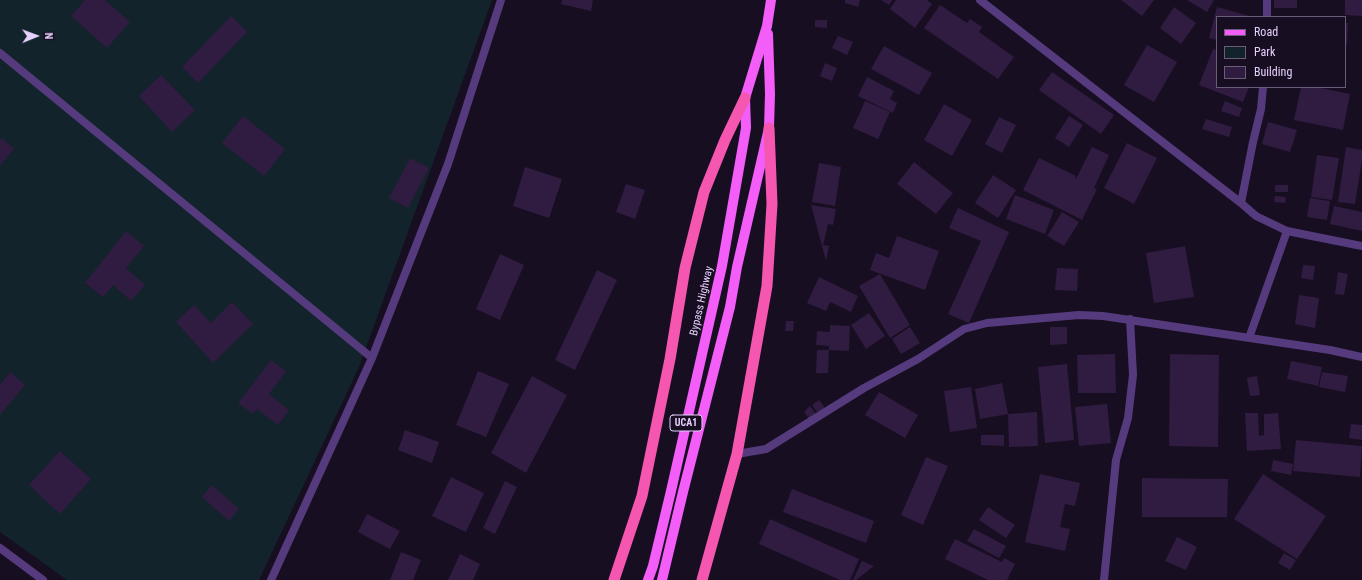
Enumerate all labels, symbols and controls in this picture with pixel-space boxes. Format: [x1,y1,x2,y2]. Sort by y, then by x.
north arrow [16,16,56,56]
legend [1216,16,1346,88]
text: Road [1254,25,1278,39]
text: N [42,32,55,39]
text: Park [1254,45,1275,59]
text: Building [1254,65,1292,79]
street label: Bypass Highway [688,265,716,337]
road number: UCA1 [670,415,702,431]

